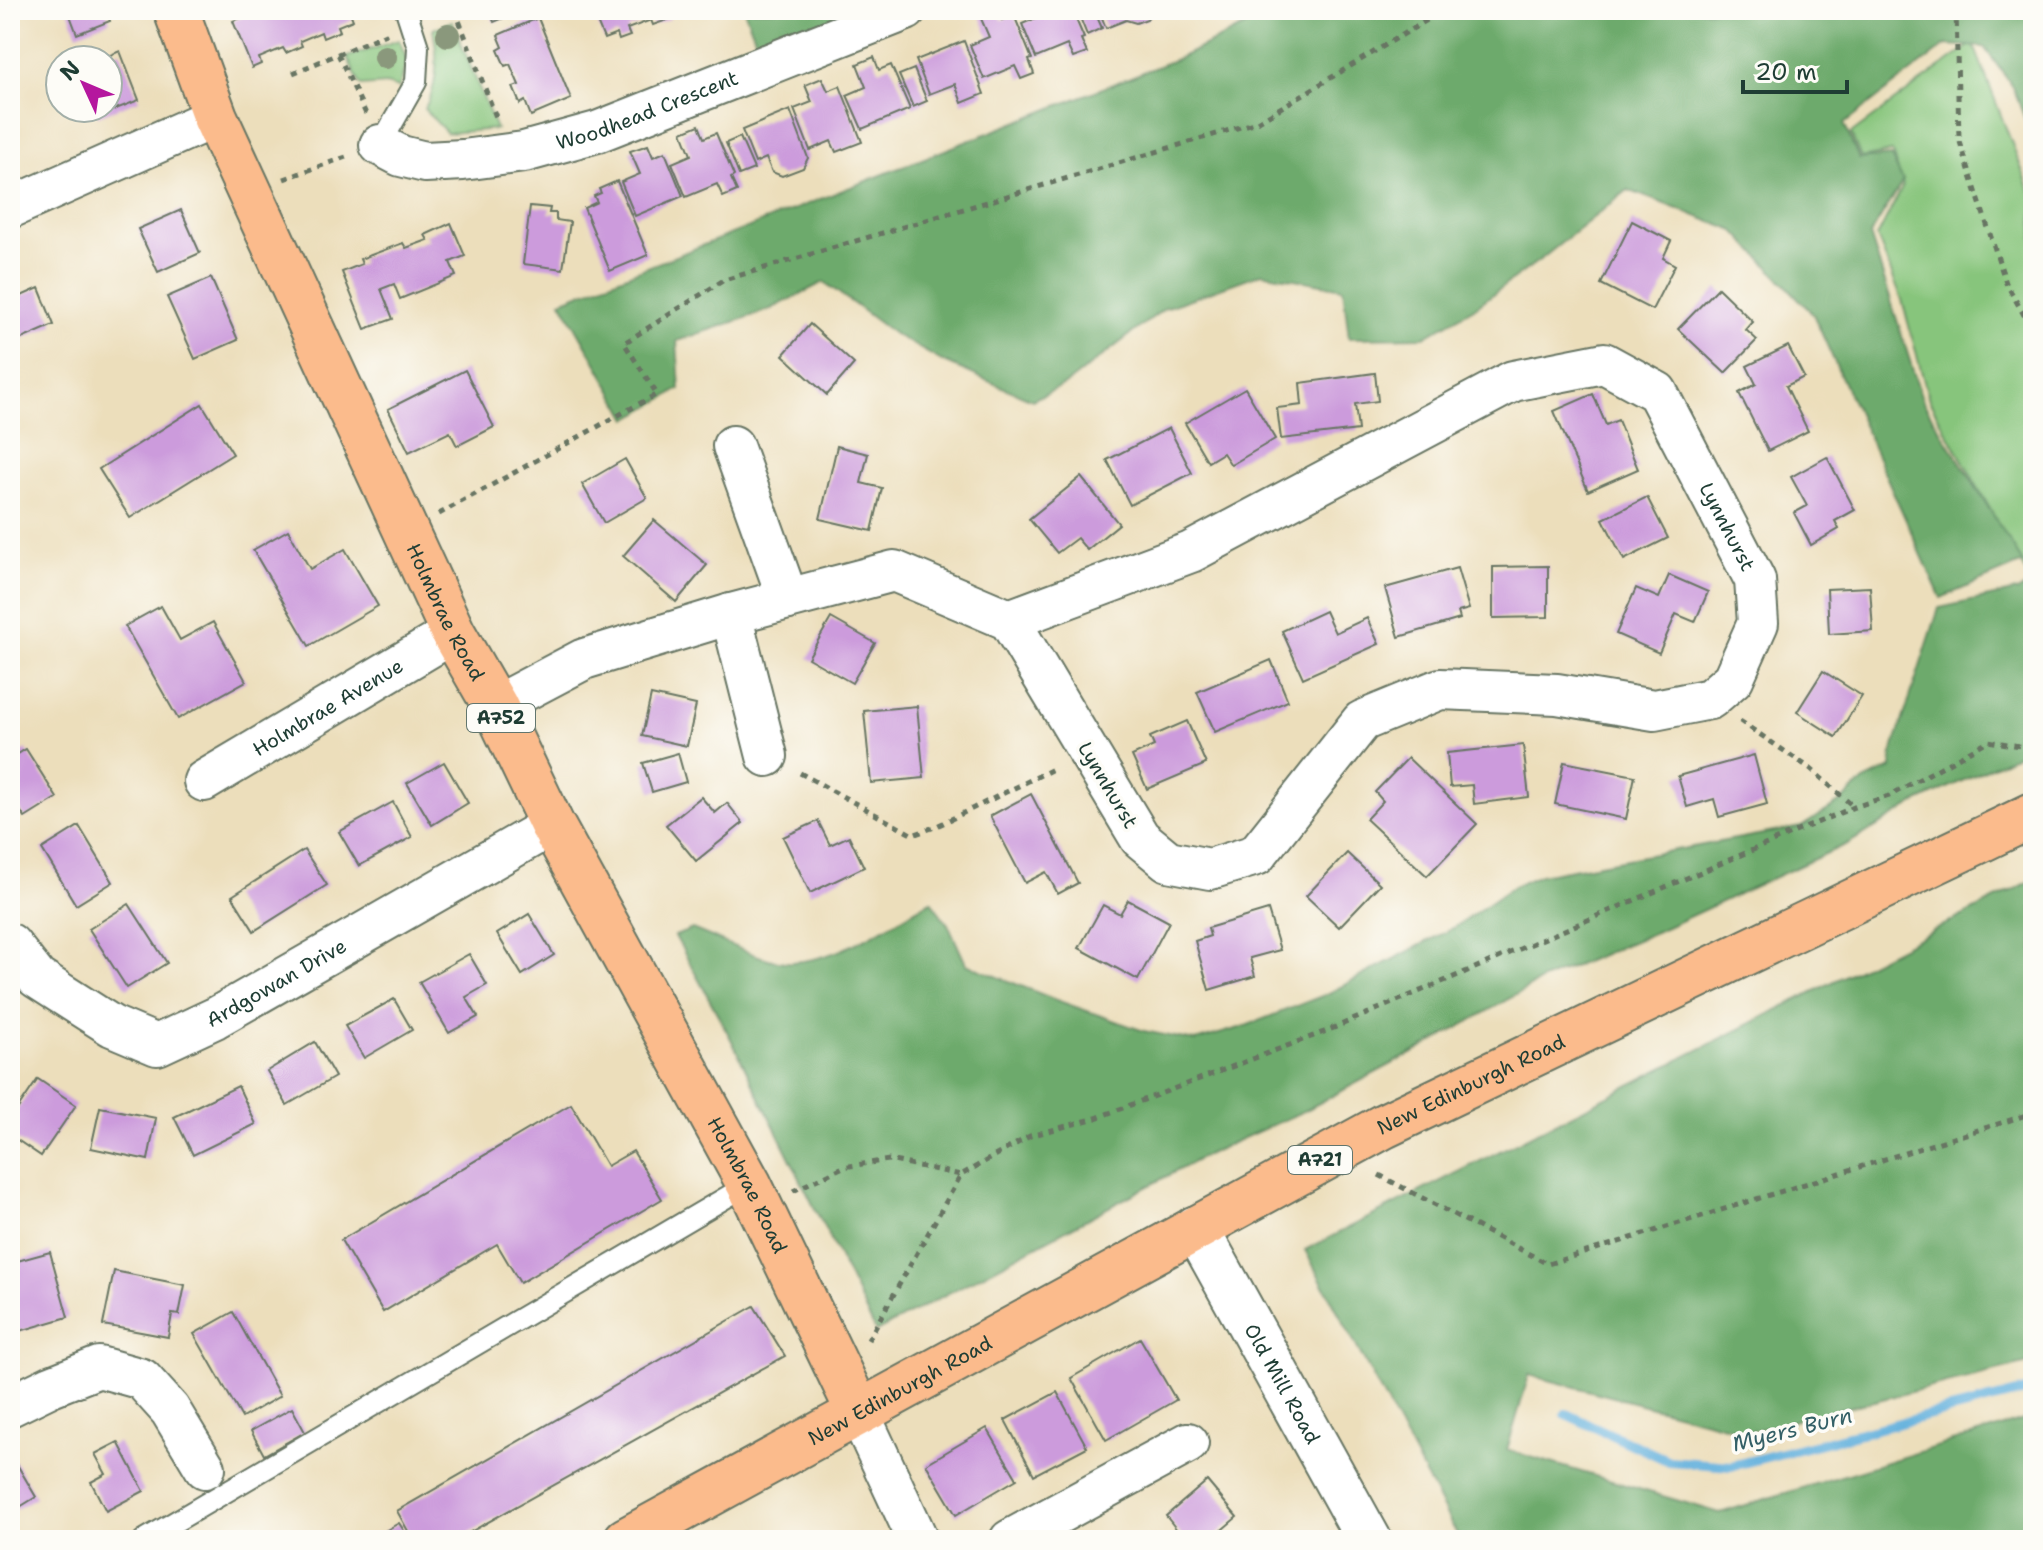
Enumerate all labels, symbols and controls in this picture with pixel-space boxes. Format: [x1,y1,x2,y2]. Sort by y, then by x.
north arrow [44,44,124,124]
scale bar [1743,44,1847,94]
text: N [53,54,86,87]
text: 20 m [1755,56,1817,88]
street label: Woodhead Crescent [553,65,742,156]
street label: Lynnhurst [1693,478,1761,576]
street label: Holmbrae Road [400,539,491,686]
street label: Holmbrae Avenue [248,653,408,762]
road number: A752 [467,704,535,732]
street label: Lynnhurst [1072,737,1144,833]
street label: Ardgowan Drive [202,933,351,1033]
street label: New Edinburgh Road [1372,1028,1570,1141]
street label: Holmbrae Road [702,1112,793,1258]
road number: A721 [1288,1146,1352,1174]
street label: Old Mill Road [1239,1319,1326,1449]
street label: New Edinburgh Road [803,1330,997,1451]
water label: Myers Burn [1729,1401,1855,1458]

